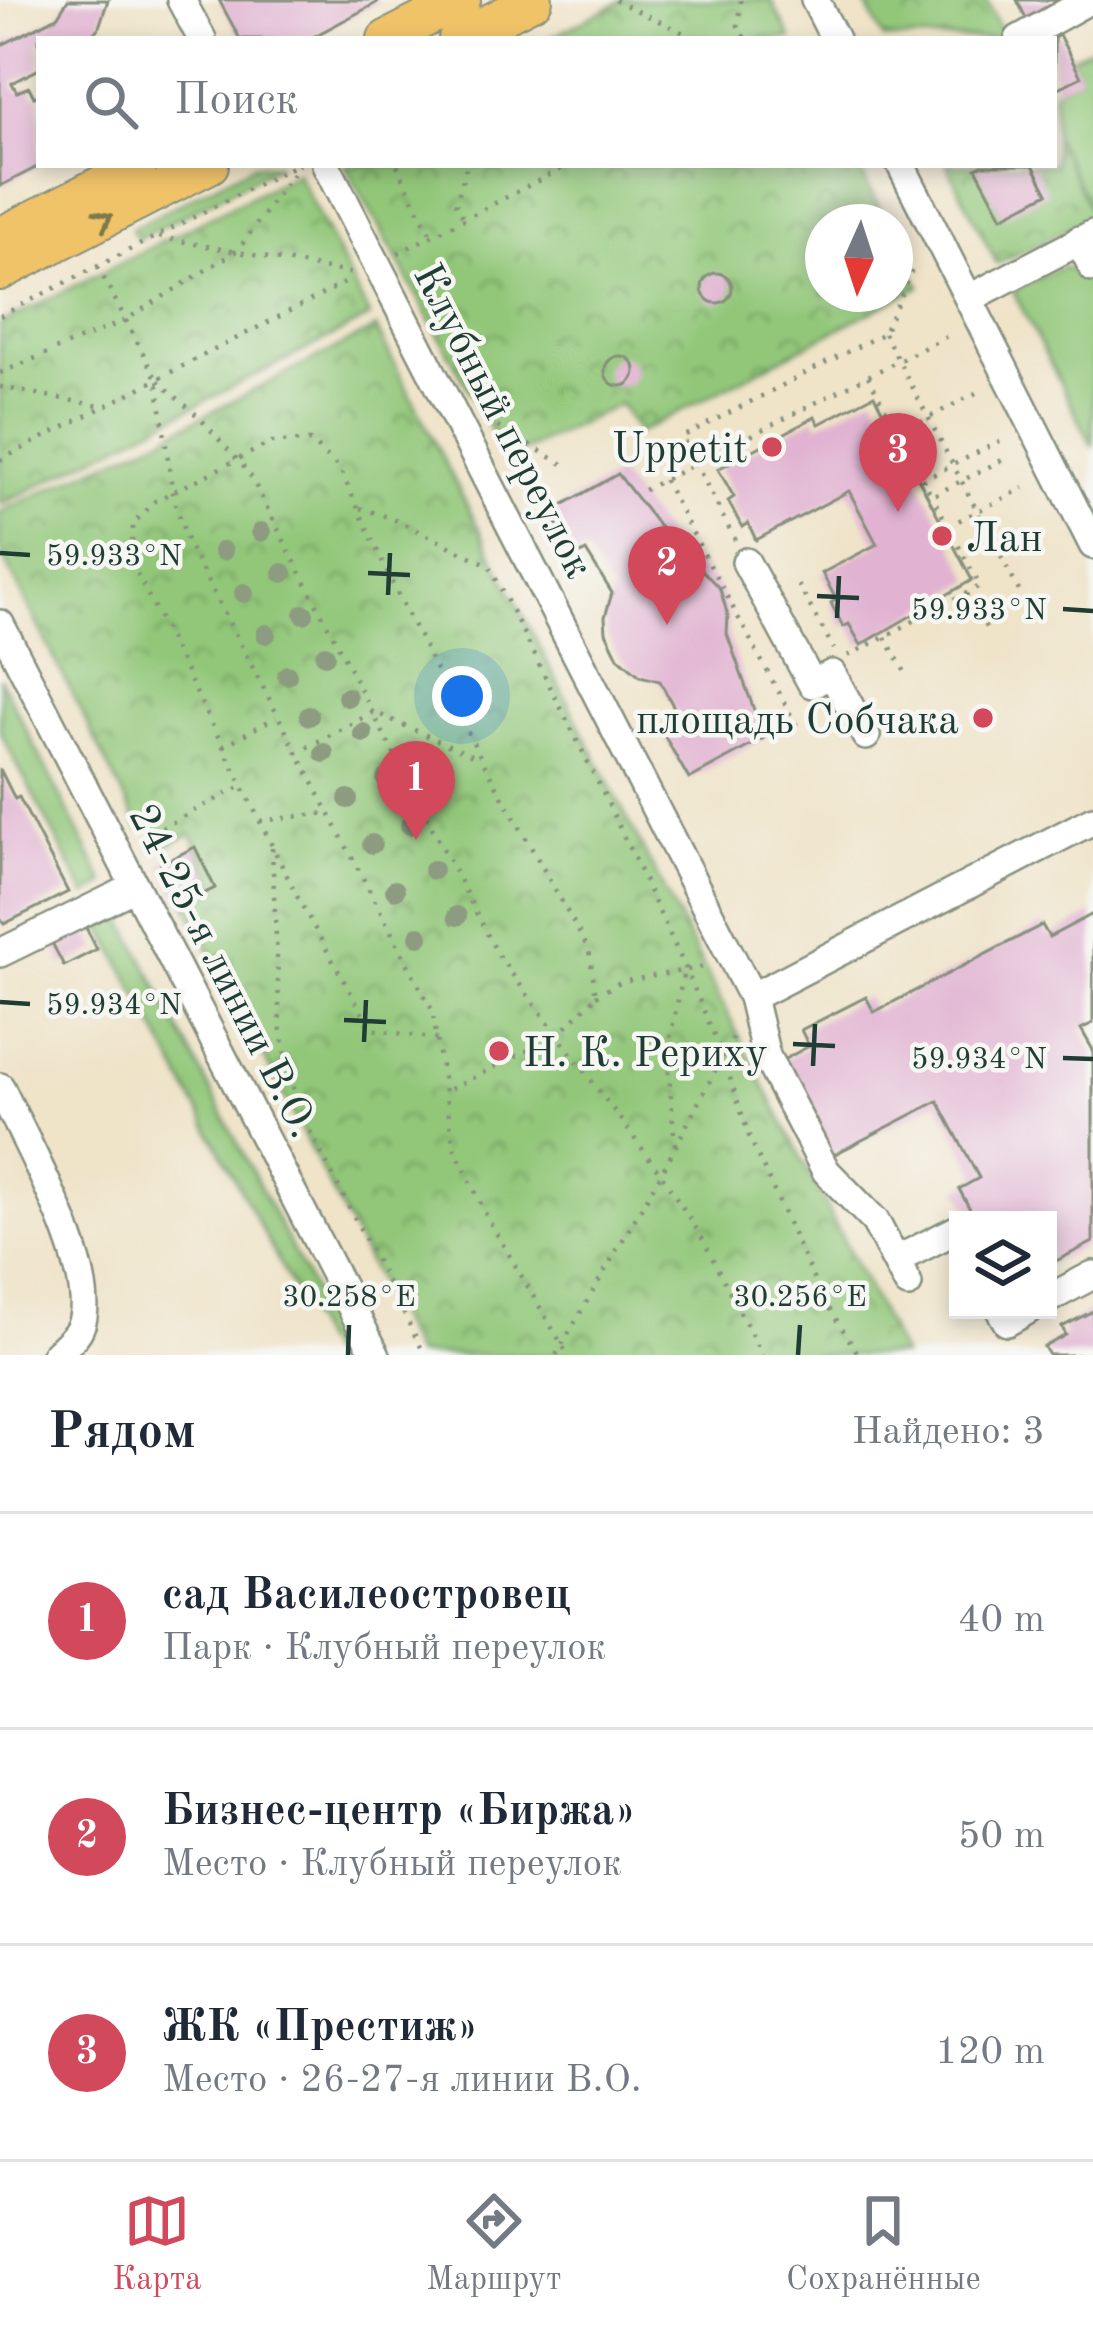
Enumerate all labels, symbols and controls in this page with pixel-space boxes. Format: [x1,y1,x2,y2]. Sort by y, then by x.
search box [36,36,1057,168]
icon: search [78,69,144,135]
text: Поиск [174,79,298,124]
north arrow [805,204,913,312]
one-way arrow [92,209,113,233]
street label: Клубный переулок [404,258,599,586]
pin: 3 [859,413,937,512]
place label: Uppetit [612,430,748,472]
marker: Uppetit [759,434,785,460]
place label: Лан [966,519,1042,561]
marker: Лан [929,523,955,549]
pin: 2 [628,526,706,625]
text: 59.933°N [46,542,182,572]
text: 59.933°N [911,596,1047,626]
your location [432,666,492,726]
place label: площадь Собчака [636,701,959,743]
marker: площадь Собчака [970,705,996,731]
pin: 1 [377,741,455,840]
street label: 24-25-я линии В.О. [119,798,324,1145]
text: 59.934°N [46,991,182,1021]
place label: Н. К. Рериху [523,1034,768,1076]
marker: Н. К. Рериху [486,1038,512,1064]
text: 59.934°N [911,1045,1047,1075]
map controls [949,1211,1057,1319]
button: layers [949,1211,1057,1319]
text: 30.258°E [282,1283,416,1313]
text: 30.256°E [733,1283,867,1313]
text: Рядом [48,1408,196,1459]
text: Найдено: 3 [852,1413,1045,1452]
text: сад Василеостровец [162,1574,571,1619]
text: 1 [76,1601,98,1640]
text: 40 m [958,1601,1045,1640]
text: Парк · Клубный переулок [162,1629,606,1668]
text: Бизнес-центр «Биржа» [162,1790,636,1835]
text: 2 [76,1817,98,1856]
text: 50 m [958,1817,1045,1856]
text: Место · Клубный переулок [162,1845,622,1884]
text: ЖК «Престиж» [162,2006,478,2051]
text: 3 [76,2033,98,2072]
text: 120 m [935,2033,1045,2072]
text: Место · 26-27-я линии В.О. [162,2061,642,2100]
tab: Карта [112,2188,202,2301]
tab: Маршрут [426,2188,562,2301]
tab: Сохранённые [786,2188,981,2301]

